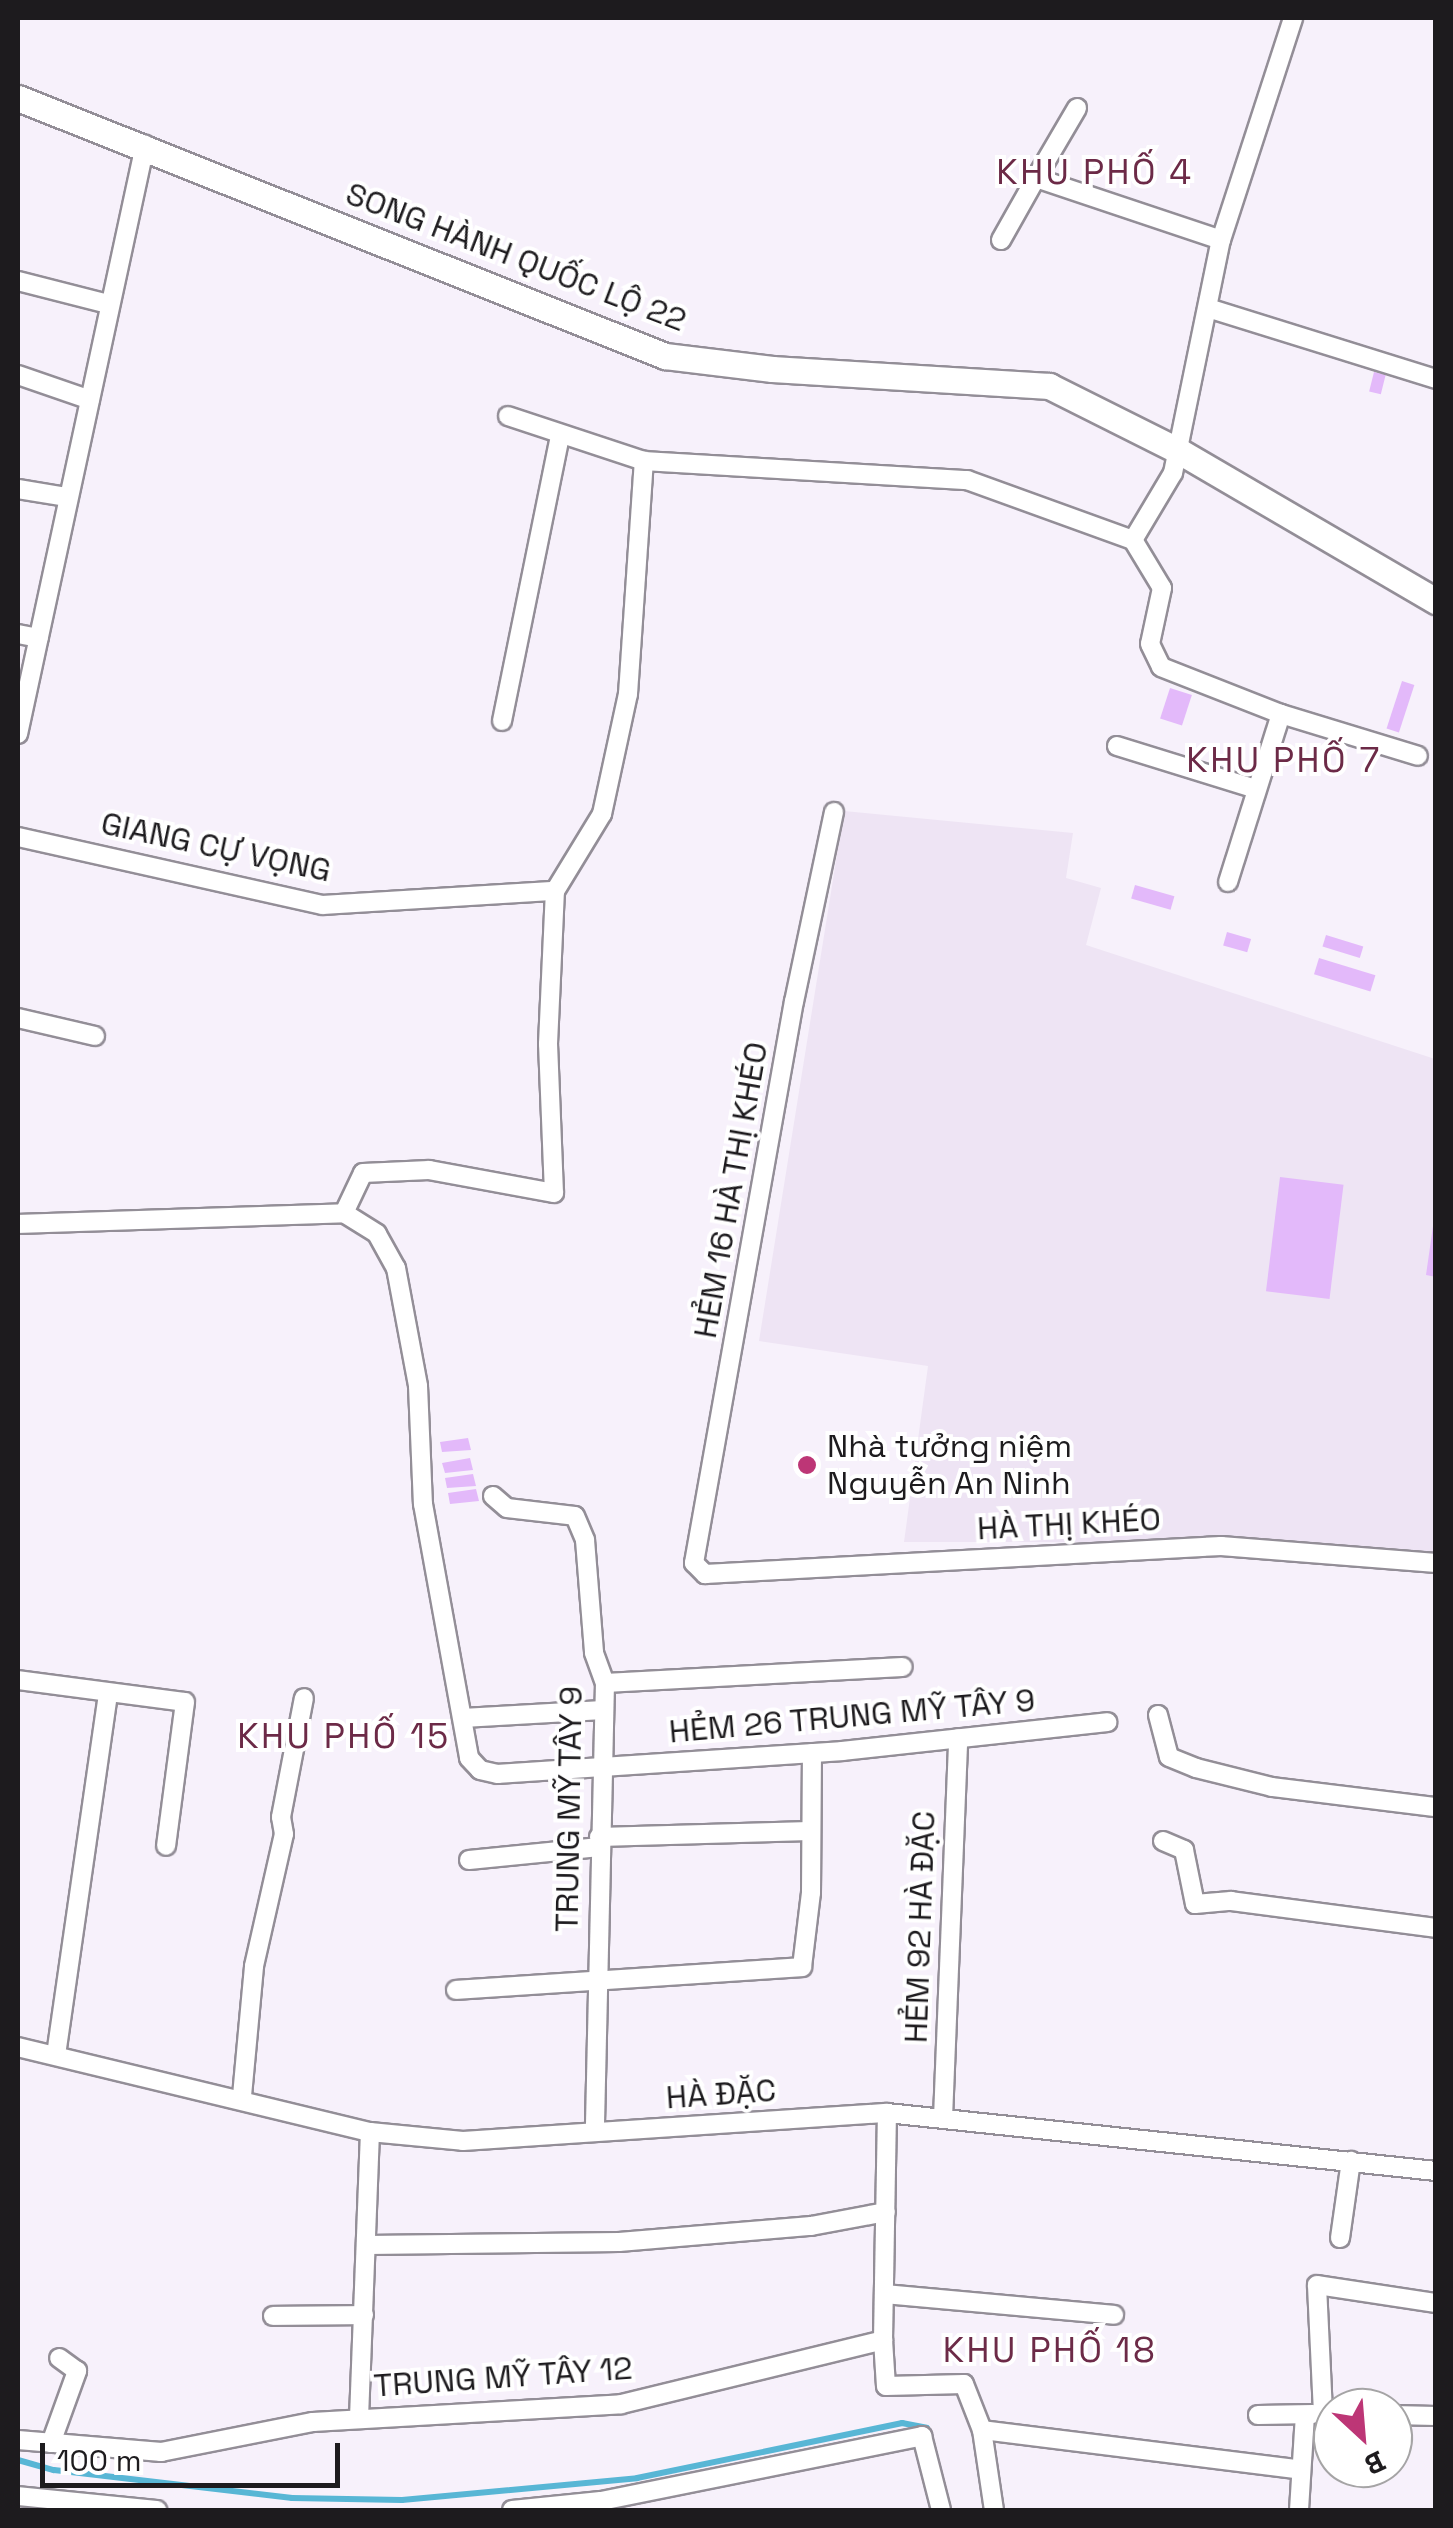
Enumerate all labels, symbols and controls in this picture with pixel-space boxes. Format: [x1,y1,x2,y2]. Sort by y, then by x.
district label: KHU PHỐ 4 [996,151,1194,193]
street label: SONG HÀNH QUỐC LỘ 22 [341,174,691,340]
district label: KHU PHỐ 7 [1186,739,1382,781]
street label: GIANG CỰ VỌNG [97,804,335,890]
street label: HẺM 16 HÀ THỊ KHÉO [686,1038,776,1342]
place label: Nhà tưởng niệm Nguyễn An Ninh [827,1428,1072,1503]
marker: Nhà tưởng niệm Nguyễn An Ninh [796,1454,818,1476]
street label: HÀ THỊ KHÉO [976,1500,1162,1548]
street label: HẺM 26 TRUNG MỸ TÂY 9 [666,1681,1038,1751]
street label: TRUNG MỸ TÂY 9 [548,1685,590,1933]
district label: KHU PHỐ 15 [237,1715,451,1757]
street label: HẺM 92 HÀ ĐẶC [897,1810,943,2044]
street label: HÀ ĐẶC [664,2071,778,2117]
district label: KHU PHỐ 18 [943,2329,1157,2371]
street label: TRUNG MỸ TÂY 12 [372,2349,634,2405]
north arrow [1313,2388,1413,2488]
scale bar [45,2423,345,2485]
text: 100 m [57,2441,142,2480]
text: B [1359,2443,1392,2483]

